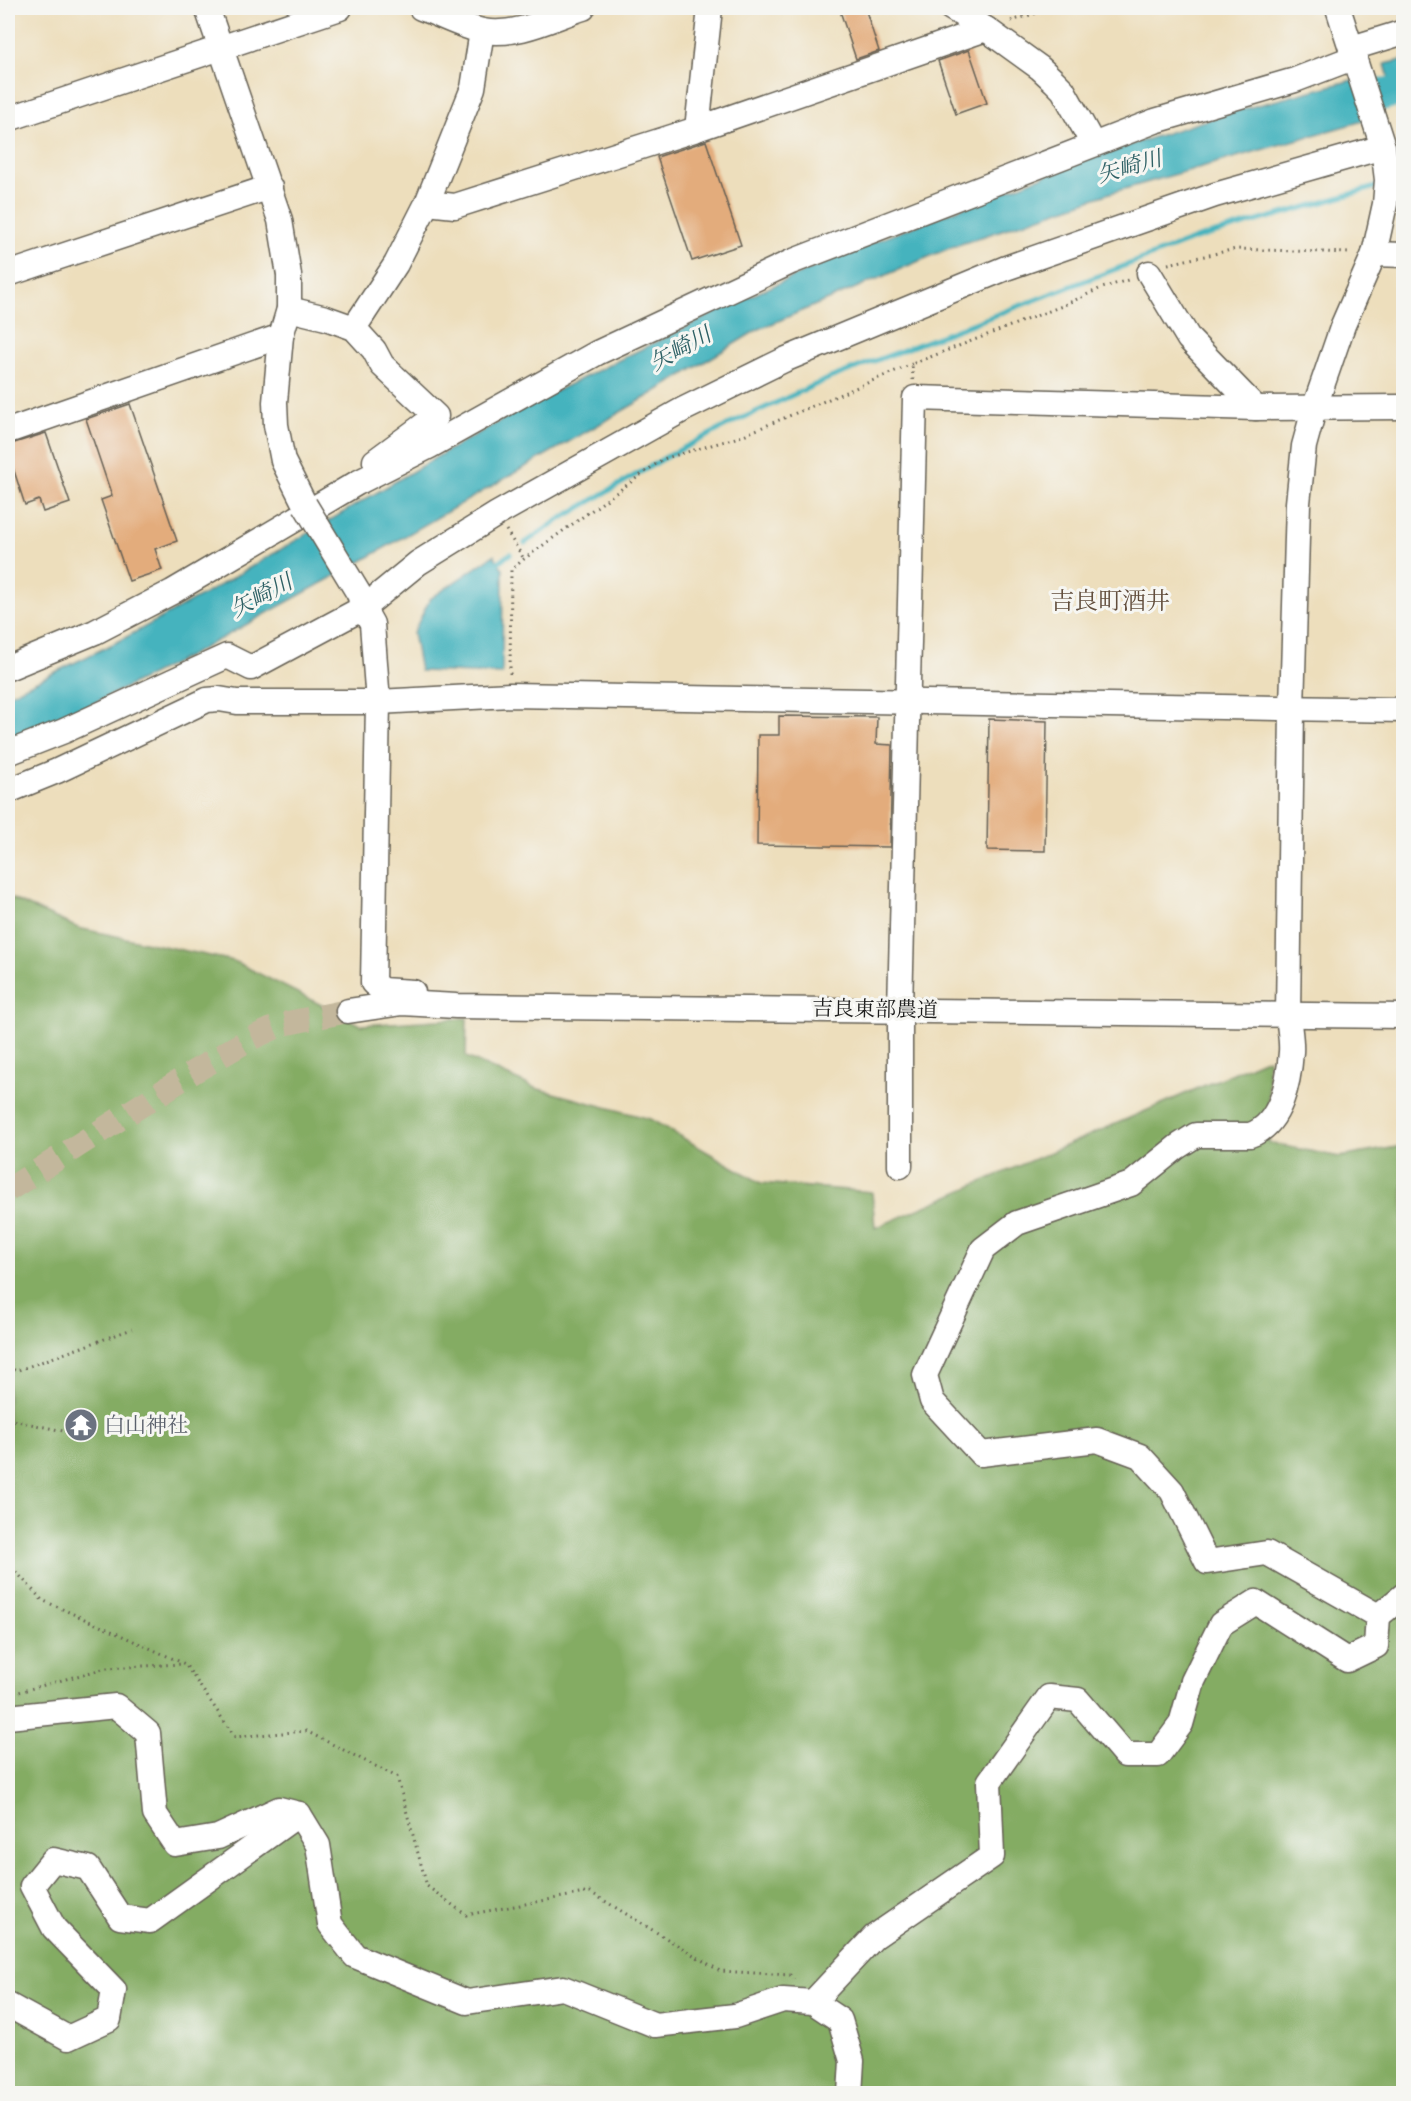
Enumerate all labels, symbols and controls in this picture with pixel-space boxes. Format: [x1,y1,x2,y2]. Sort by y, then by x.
water label: 矢崎川 [1094,145,1167,190]
water label: 矢崎川 [645,321,718,377]
water label: 矢崎川 [226,568,299,624]
district label: 吉良町酒井 [1050,587,1170,617]
street label: 吉良東部農道 [812,996,938,1024]
temple icon: 白山神社 [63,1407,99,1443]
place label: 白山神社 [104,1413,188,1439]

